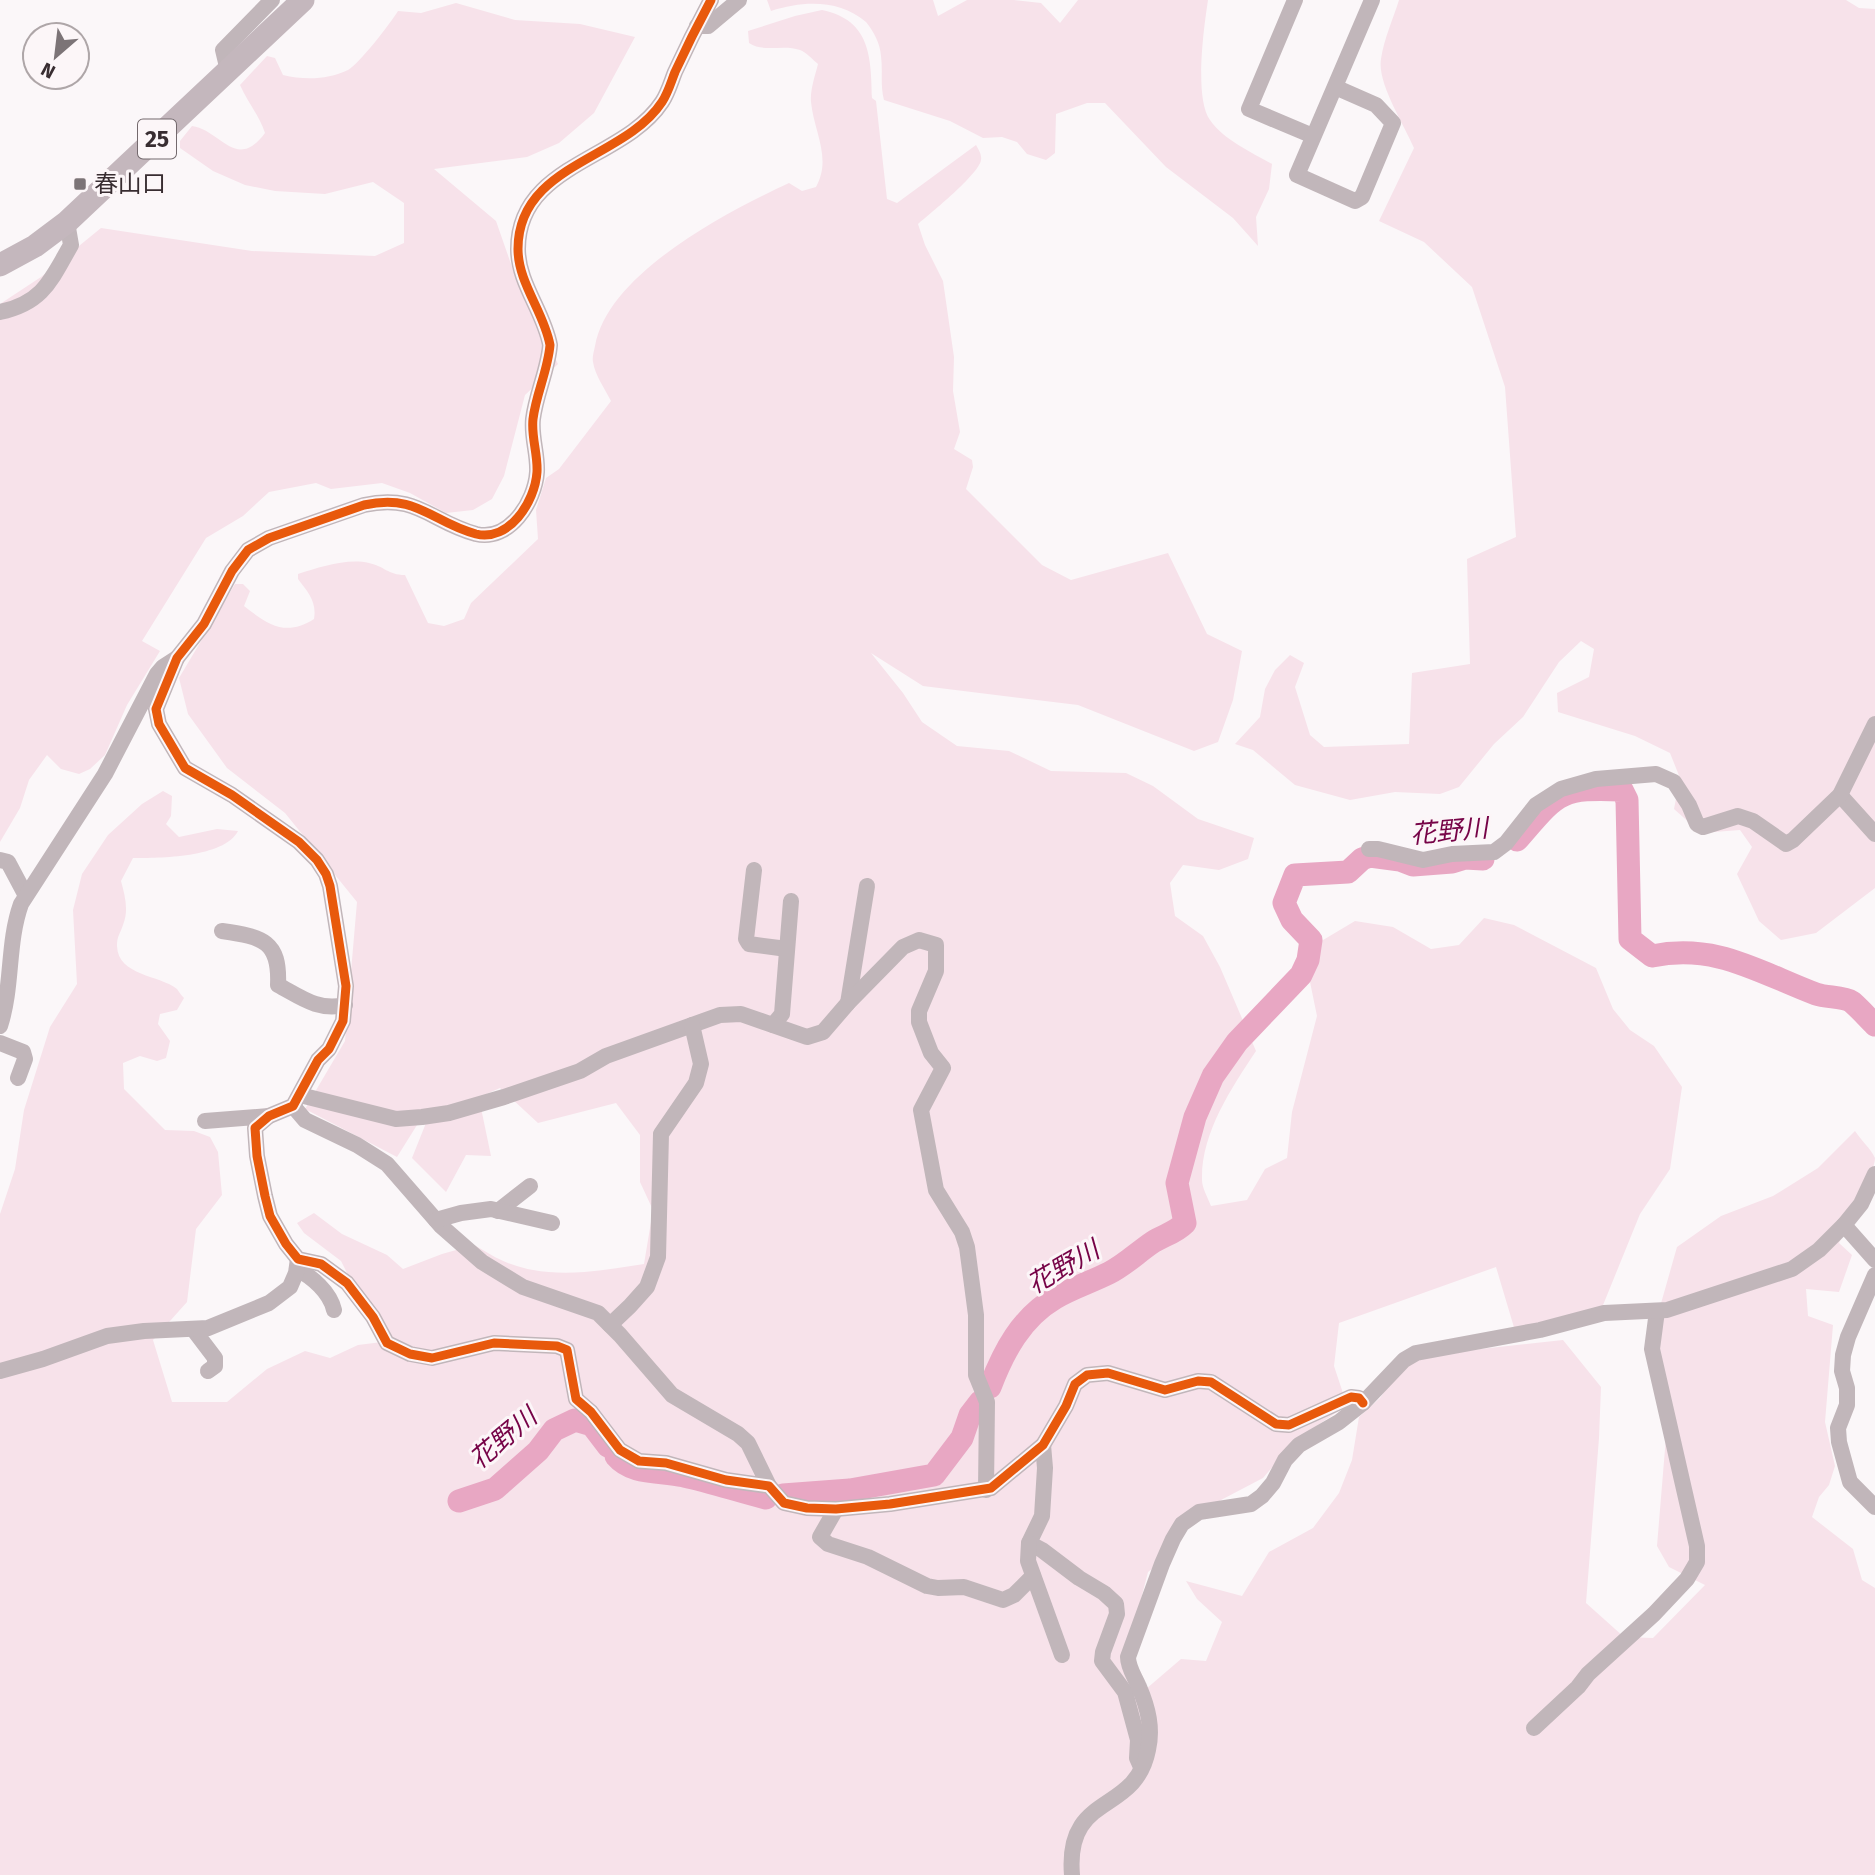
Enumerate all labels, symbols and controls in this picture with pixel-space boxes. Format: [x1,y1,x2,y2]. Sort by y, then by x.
north arrow [21,21,91,91]
text: N [37,57,59,84]
road number: 25 [138,120,176,158]
place label: 春山口 [94,170,166,198]
marker: 春山口 [72,176,88,192]
water label: 花野川 [1409,812,1492,850]
water label: 花野川 [1022,1233,1107,1300]
water label: 花野川 [463,1400,545,1475]

